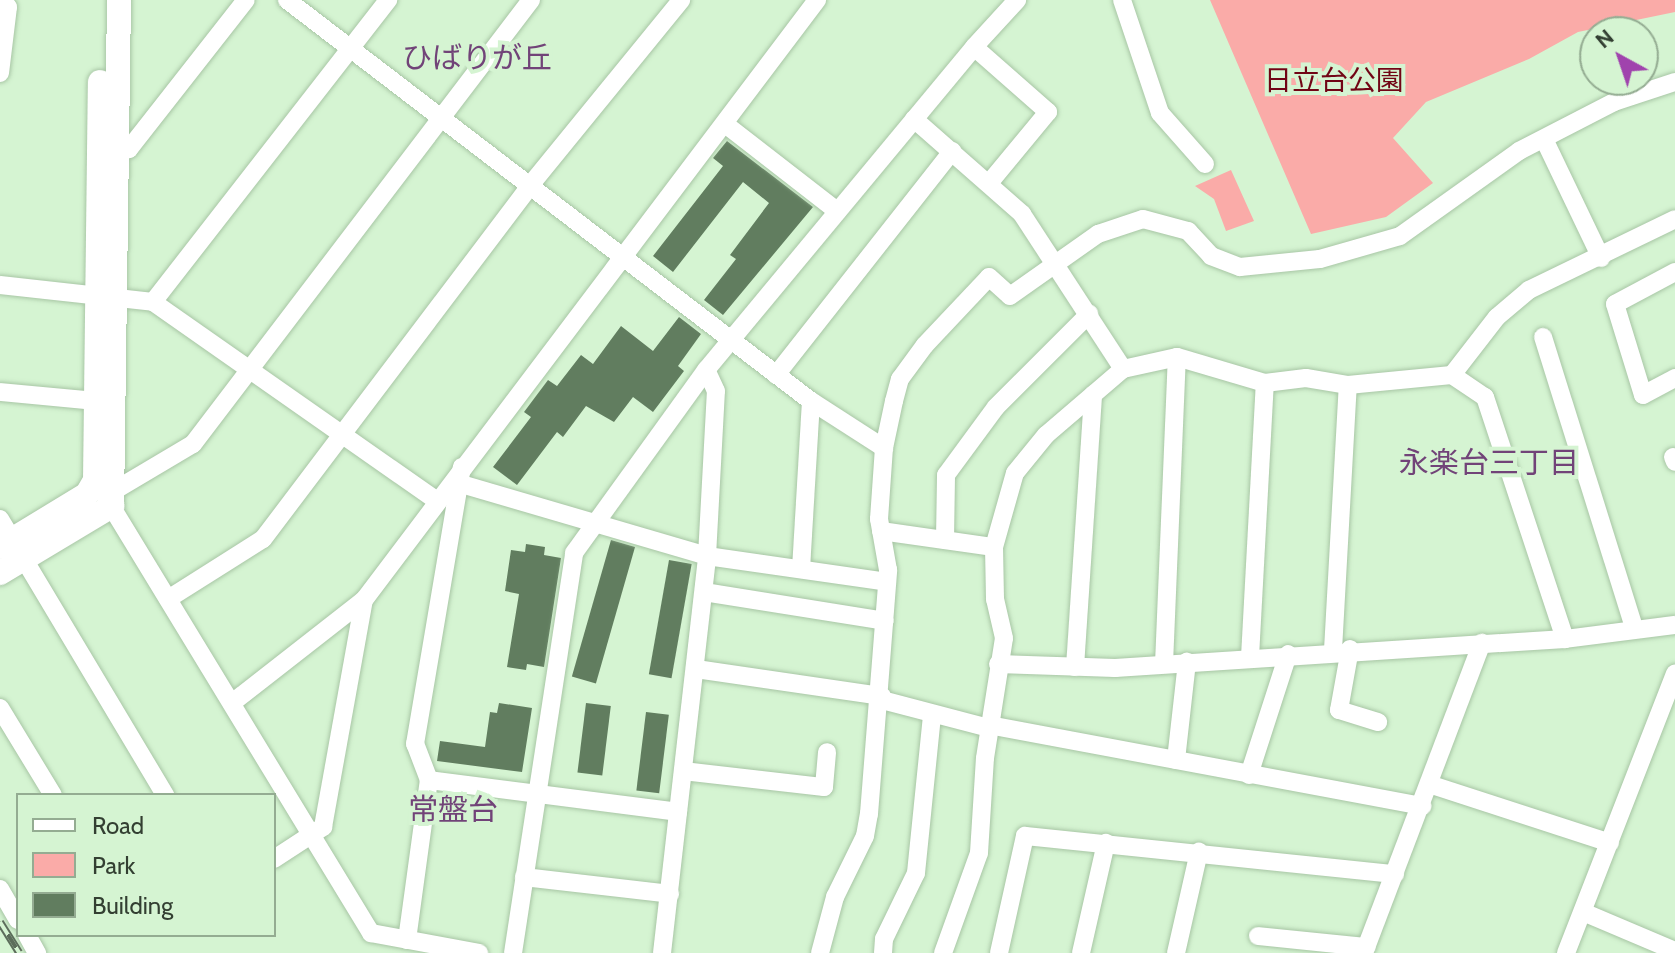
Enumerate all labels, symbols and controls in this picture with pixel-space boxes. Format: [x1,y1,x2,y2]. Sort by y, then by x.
north arrow [1579,16,1659,96]
text: N [1590,23,1619,54]
district label: ひばりが丘 [402,40,552,76]
park label: 日立台公園 [1264,63,1404,97]
district label: 永楽台三丁目 [1399,445,1579,481]
district label: 常盤台 [408,792,498,828]
legend [16,793,276,937]
text: Road [92,811,144,840]
text: Park [92,851,135,880]
text: Building [92,891,173,920]

